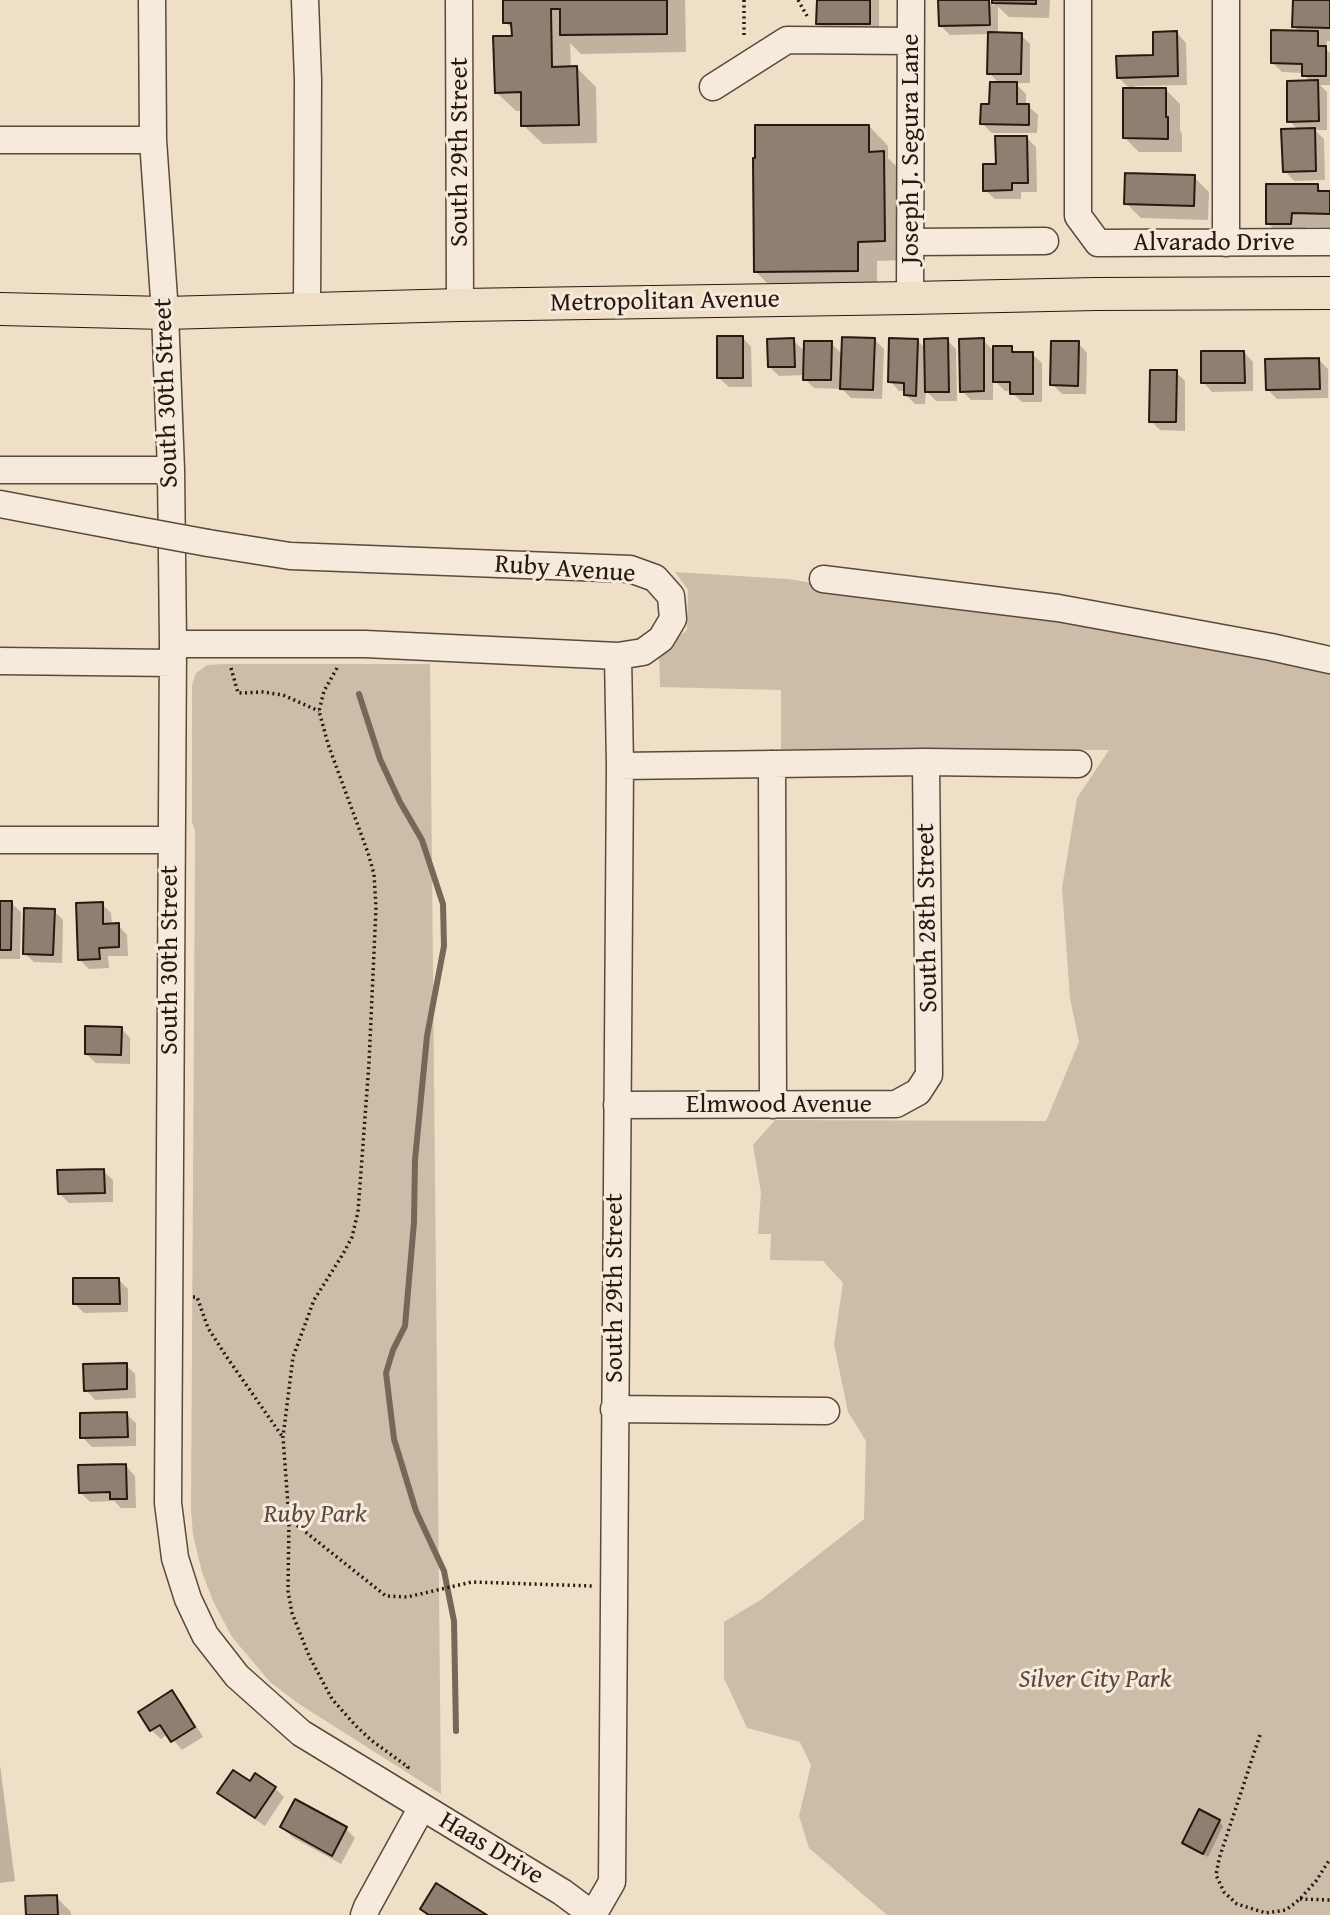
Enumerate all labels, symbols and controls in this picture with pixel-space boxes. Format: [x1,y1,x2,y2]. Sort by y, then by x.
street label: Joseph J. Segura Lane [895,34,927,264]
street label: South 29th Street [444,57,476,247]
street label: Alvarado Drive [1133,227,1295,259]
street label: Metropolitan Avenue [550,284,780,320]
street label: South 30th Street [148,298,186,488]
street label: Ruby Avenue [494,550,636,590]
street label: South 28th Street [911,823,945,1013]
street label: South 30th Street [154,865,186,1055]
street label: Elmwood Avenue [686,1089,872,1121]
street label: South 29th Street [599,1193,631,1383]
park label: Ruby Park [263,1499,367,1531]
park label: Silver City Park [1019,1664,1171,1696]
street label: Haas Drive [433,1806,549,1892]

